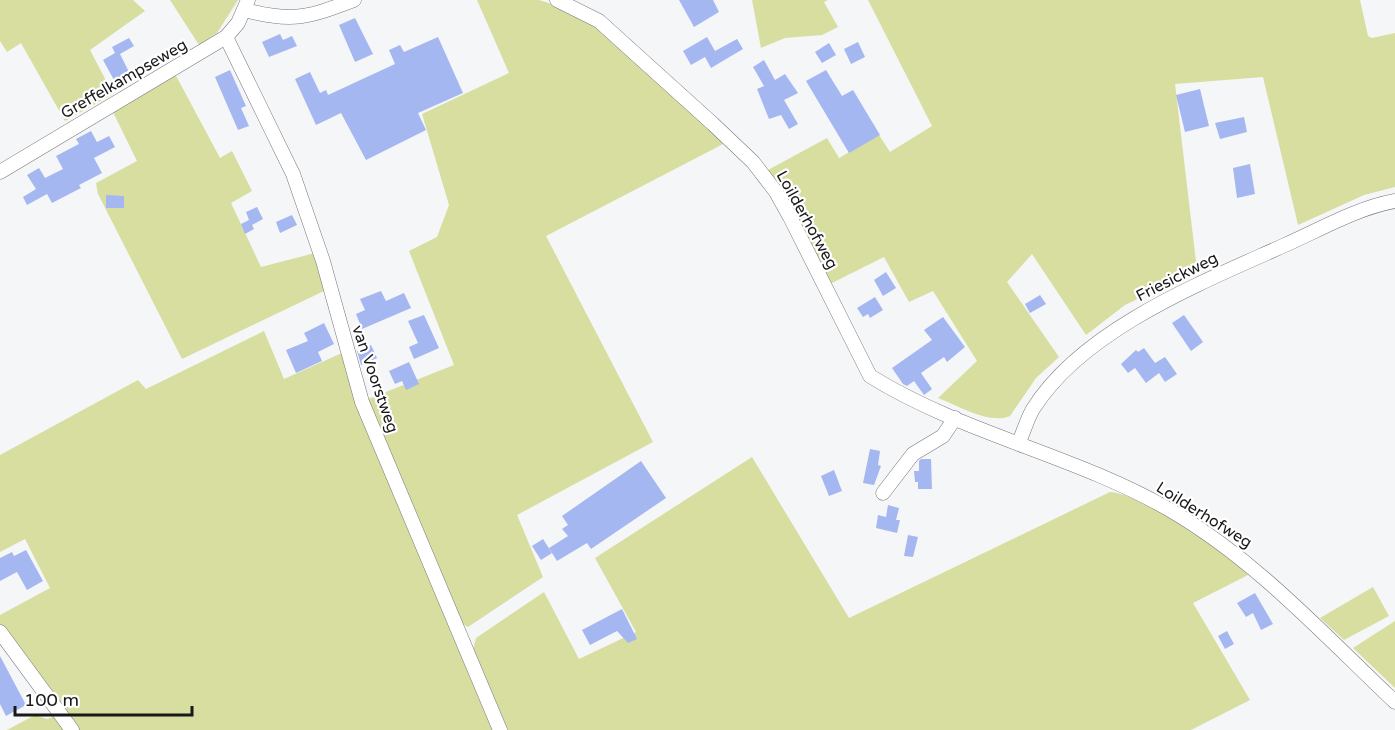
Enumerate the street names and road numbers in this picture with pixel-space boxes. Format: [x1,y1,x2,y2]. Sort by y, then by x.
street label: Greffelkampseweg [57,35,191,123]
street label: Loilderhofweg [772,167,842,273]
street label: Friesickweg [1133,248,1221,306]
street label: van Voorstweg [347,323,403,435]
street label: Loilderhofweg [1152,478,1256,552]

